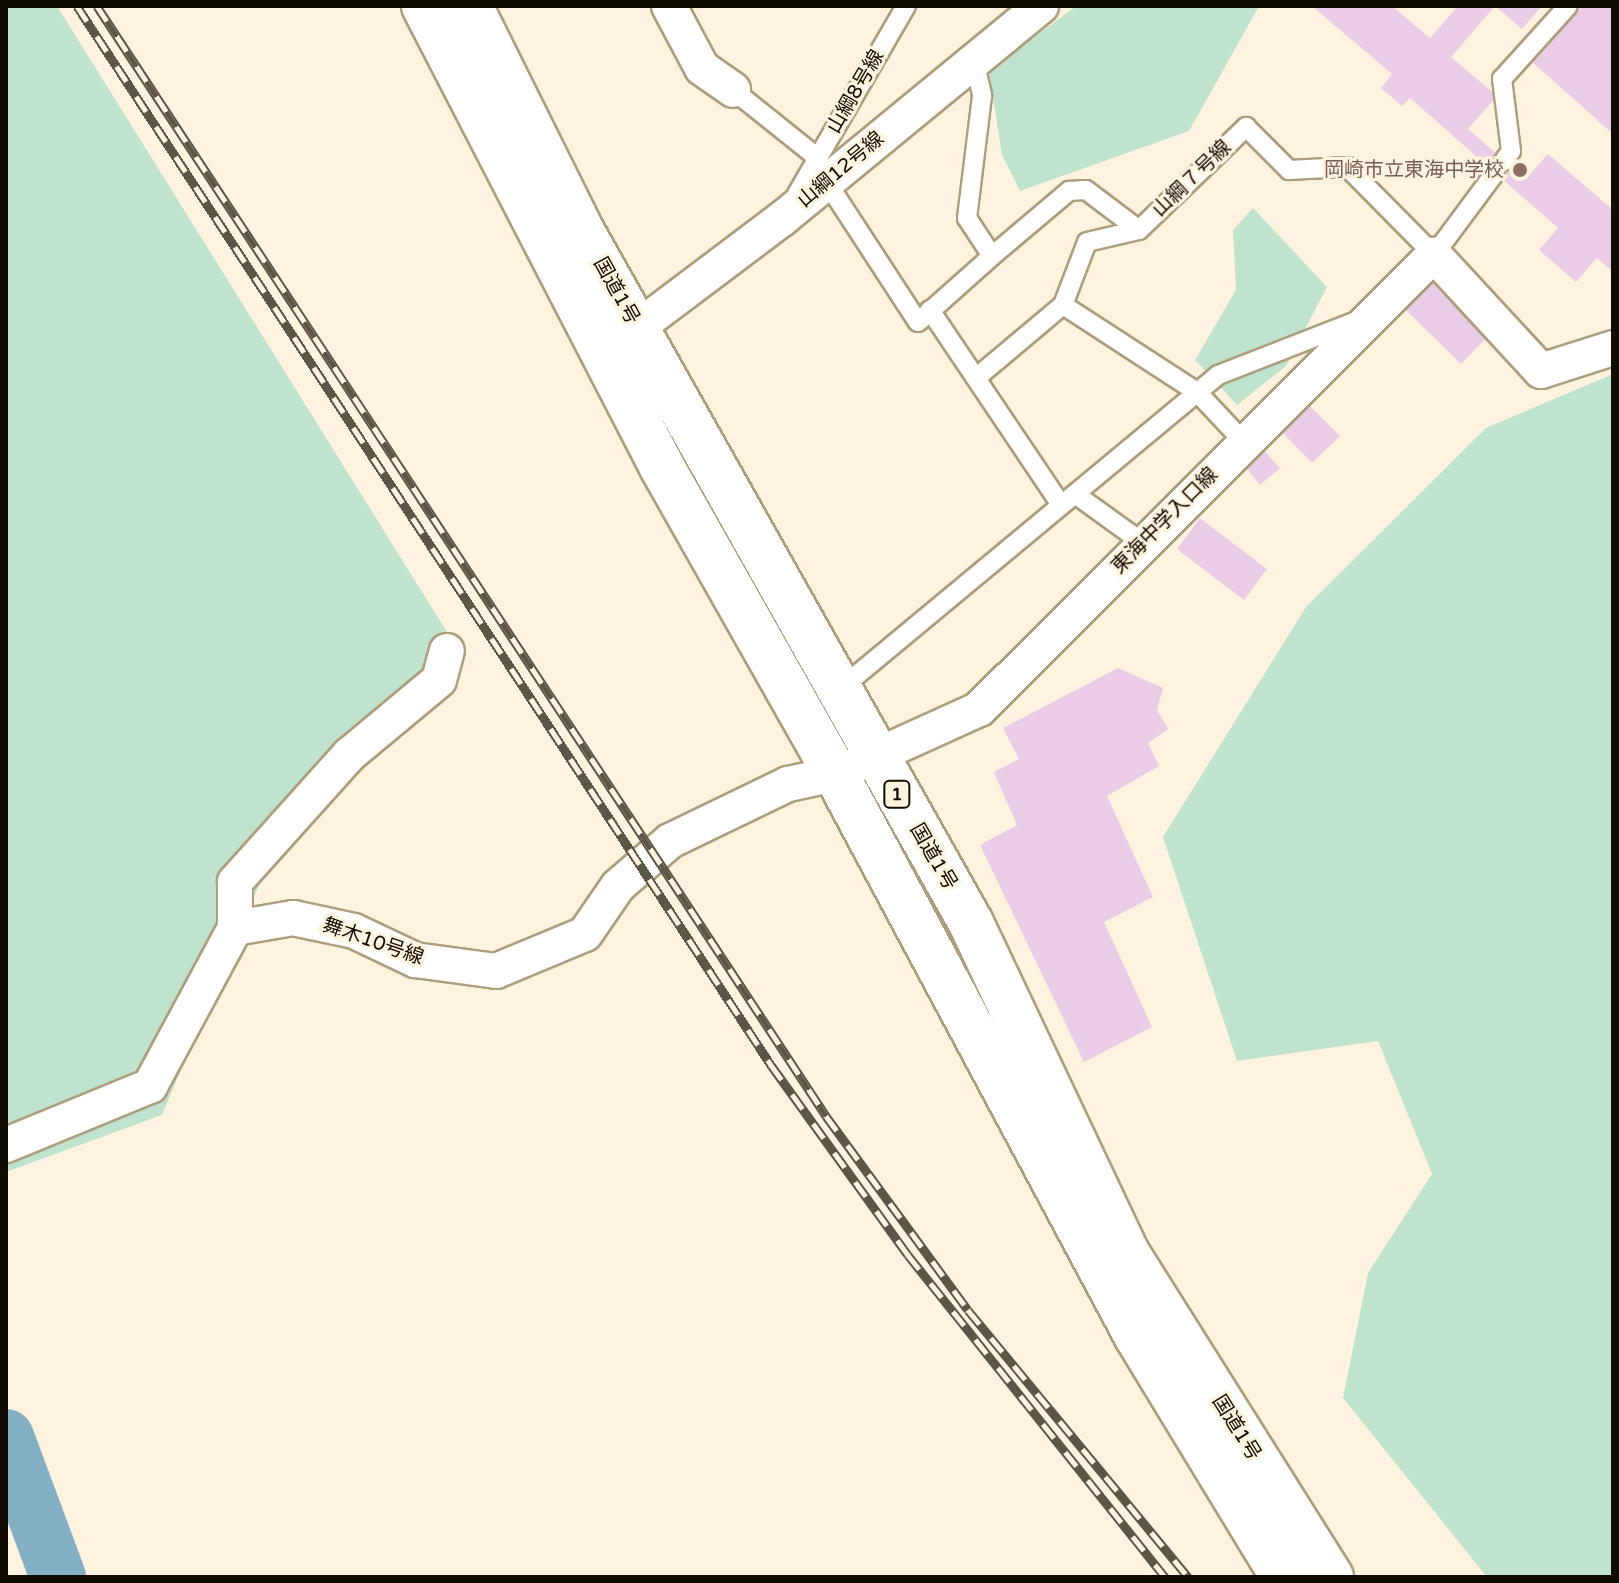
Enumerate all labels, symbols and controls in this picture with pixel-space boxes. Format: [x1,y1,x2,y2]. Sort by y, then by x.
street label: 山綱8号線 [822,46,890,138]
street label: 山綱12号線 [793,127,889,213]
street label: 山綱７号線 [1148,136,1236,222]
place label: 岡崎市立東海中学校 [1324,158,1504,182]
marker: 岡崎市立東海中学校 [1511,161,1529,179]
street label: 国道1号 [588,253,644,329]
street label: 東海中学入口線 [1107,463,1223,579]
road number: 1 [883,780,911,808]
street label: 国道1号 [904,820,962,894]
street label: 舞木10号線 [319,914,427,970]
street label: 国道1号 [1207,1391,1265,1465]

